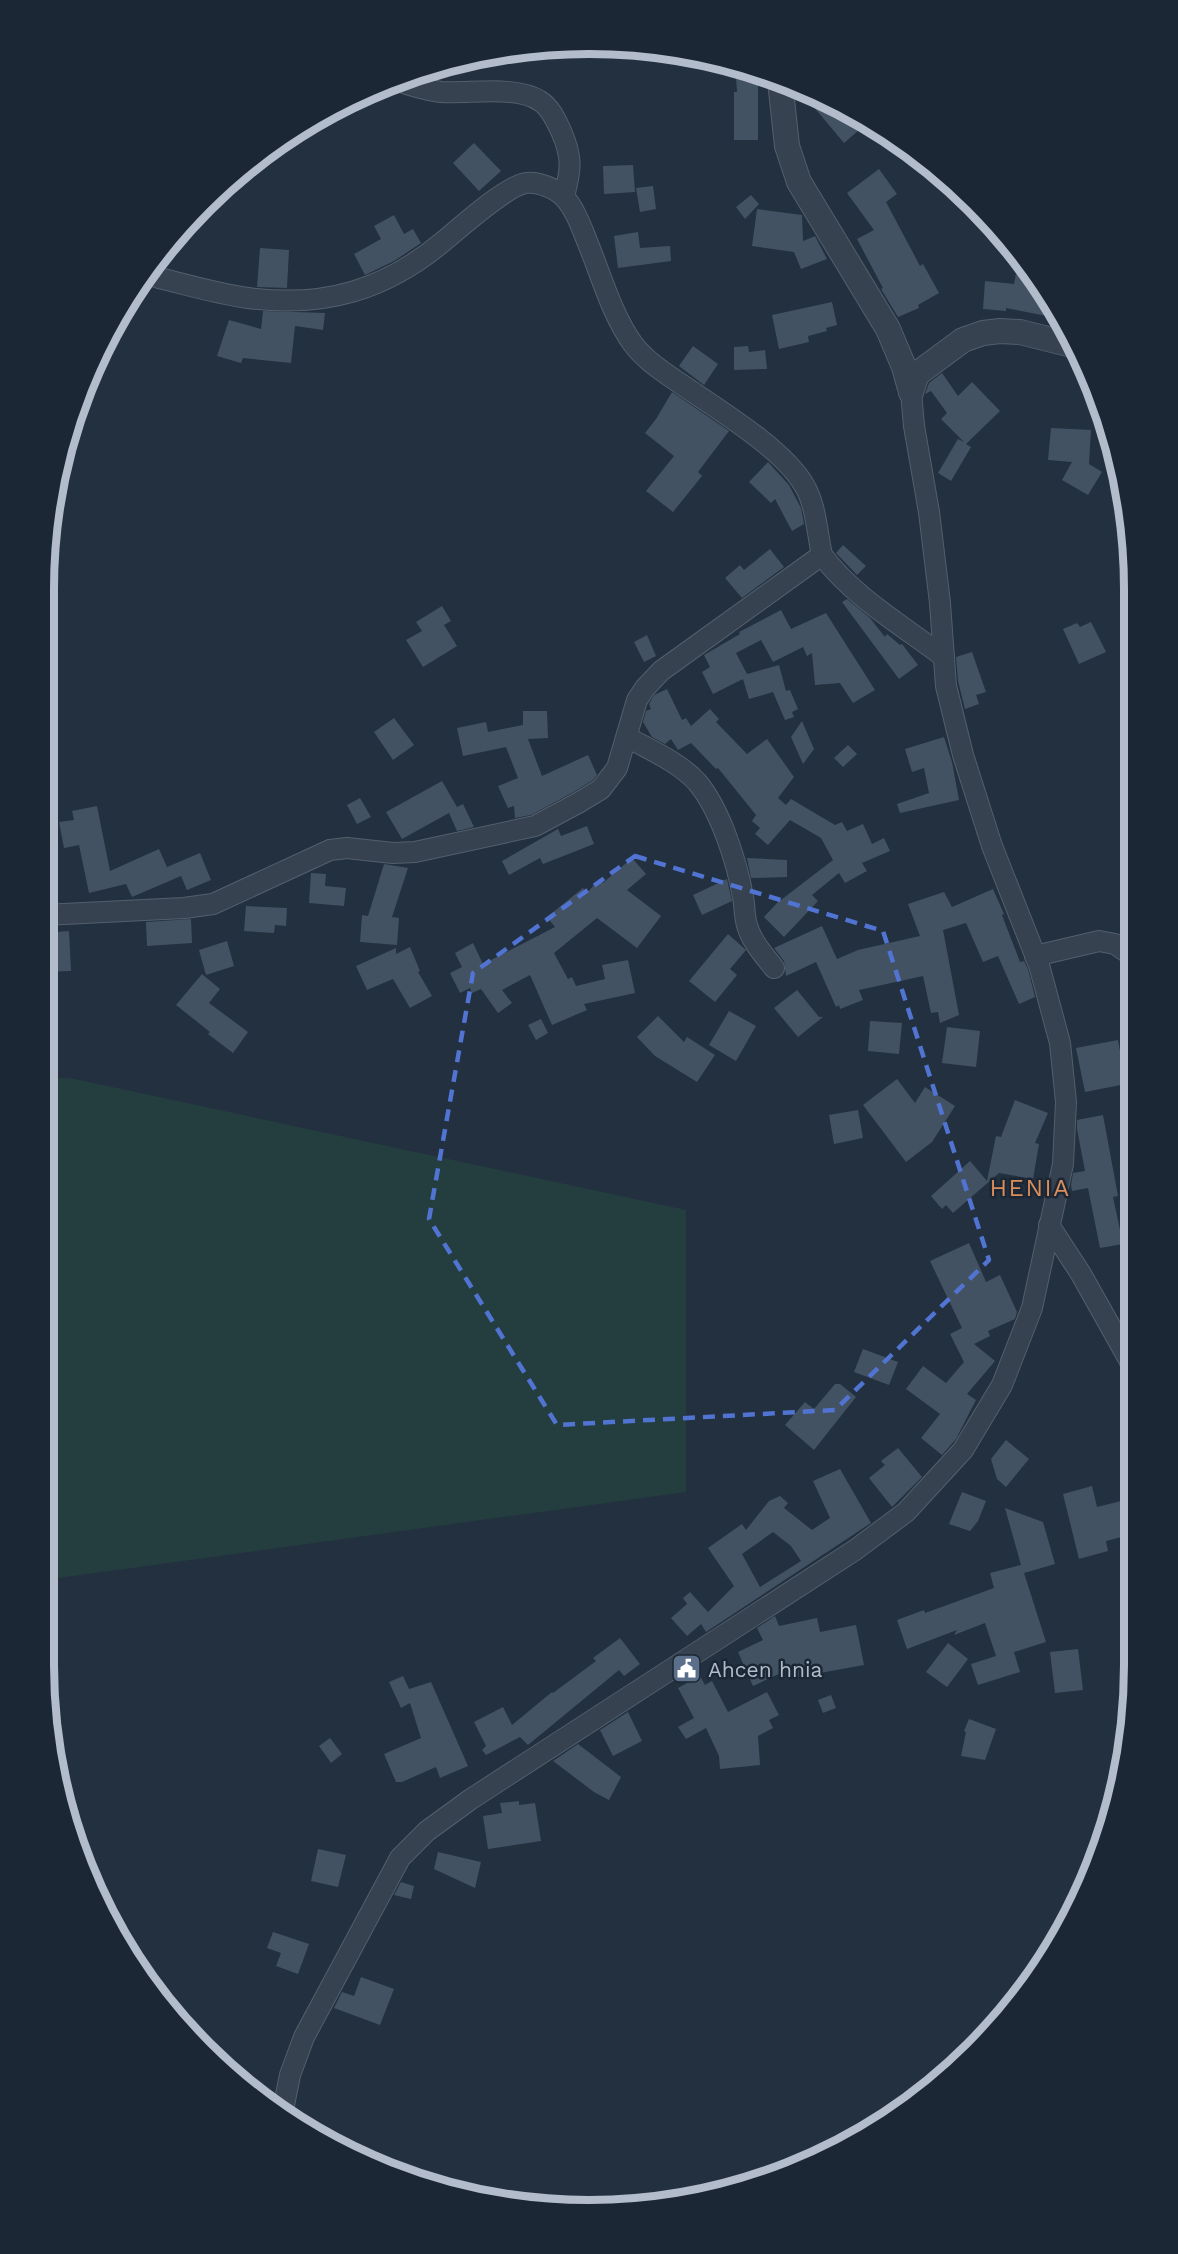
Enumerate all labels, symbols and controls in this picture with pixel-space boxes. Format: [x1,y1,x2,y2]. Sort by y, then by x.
district label: HENIA [990,1174,1071,1202]
public building icon: Ahcen hnia [671,1653,703,1685]
place label: Ahcen hnia [708,1657,822,1682]

